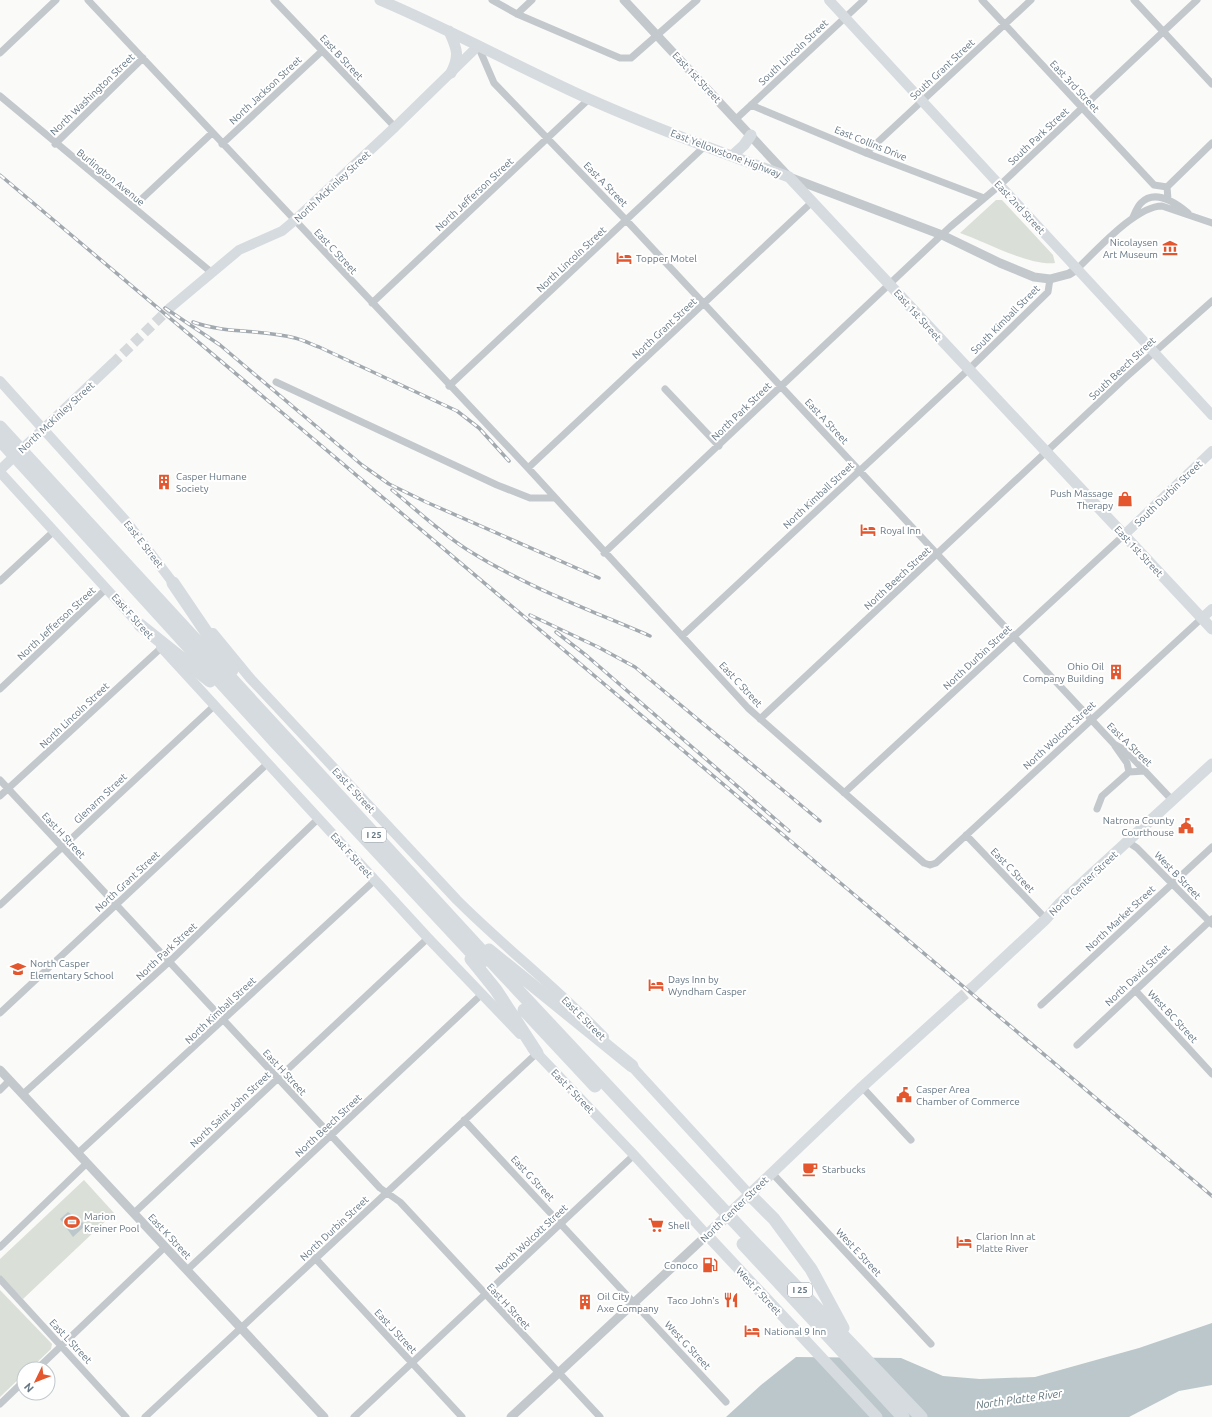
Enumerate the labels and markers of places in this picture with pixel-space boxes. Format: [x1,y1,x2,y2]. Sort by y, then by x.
place label: Nicolaysen Art Museum [1103,237,1158,260]
museum icon: Nicolaysen Art Museum [1161,239,1179,257]
hotel icon: Topper Motel [615,249,633,267]
place label: Topper Motel [636,253,697,264]
place label: Casper Humane Society [176,471,247,494]
building icon: Casper Humane Society [155,473,173,491]
place label: Push Massage Therapy [1050,488,1113,511]
shop icon: Push Massage Therapy [1116,490,1134,508]
hotel icon: Royal Inn [859,521,877,539]
place label: Royal Inn [880,525,921,536]
place label: Ohio Oil Company Building [1023,661,1104,684]
building icon: Ohio Oil Company Building [1107,663,1125,681]
place label: Natrona County Courthouse [1103,815,1174,838]
public building icon: Natrona County Courthouse [1177,817,1195,835]
place label: North Casper Elementary School [30,958,114,981]
school or university icon: North Casper Elementary School [9,960,27,978]
place label: Days Inn by Wyndham Casper [668,974,746,997]
hotel icon: Days Inn by Wyndham Casper [647,976,665,994]
place label: Casper Area Chamber of Commerce [916,1084,1020,1107]
public building icon: Casper Area Chamber of Commerce [895,1086,913,1104]
cafe icon: Starbucks [801,1160,819,1178]
place label: Starbucks [822,1164,866,1175]
place label: Marion Kreiner Pool [84,1211,140,1234]
sports icon: Marion Kreiner Pool [63,1213,81,1231]
supermarket icon: Shell [647,1216,665,1234]
place label: Shell [668,1220,690,1231]
place label: Clarion Inn at Platte River [976,1231,1035,1254]
hotel icon: Clarion Inn at Platte River [955,1233,973,1251]
fuel station icon: Conoco [701,1256,719,1274]
place label: Conoco [664,1260,698,1271]
place label: Oil City Axe Company [597,1291,659,1314]
restaurant icon: Taco John's [722,1291,740,1309]
building icon: Oil City Axe Company [576,1293,594,1311]
place label: Taco John's [667,1295,719,1306]
hotel icon: National 9 Inn [743,1322,761,1340]
place label: National 9 Inn [764,1326,826,1337]

